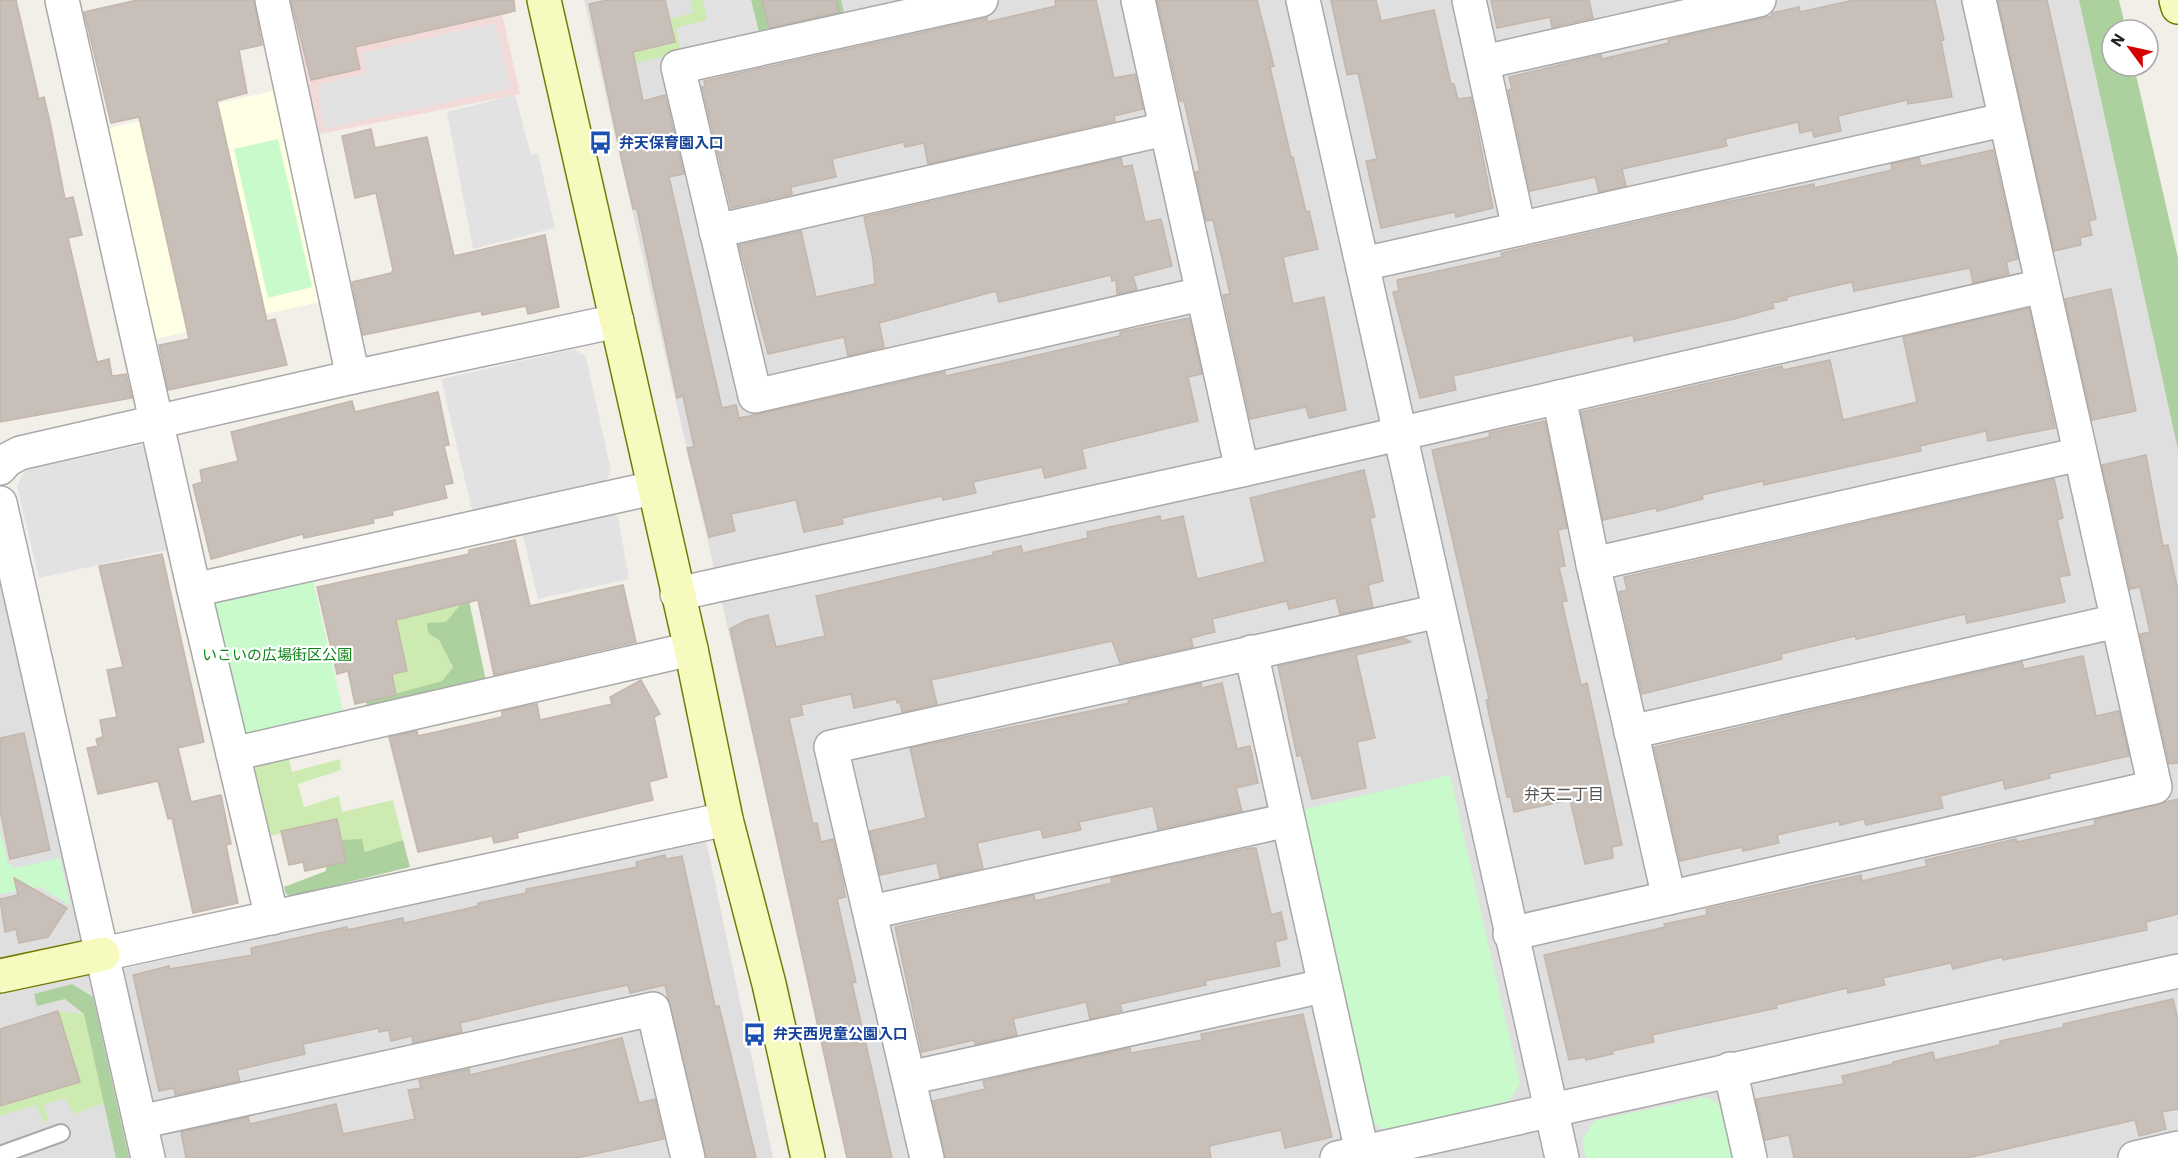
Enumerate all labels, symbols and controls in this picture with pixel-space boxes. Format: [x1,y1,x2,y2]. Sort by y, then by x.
north arrow [2100,18,2160,78]
text: N [2106,30,2129,50]
bus stop icon: 弁天保育園入口 [588,130,614,156]
place label: 弁天保育園入口 [619,133,724,152]
park label: いこいの広場街区公園 [202,645,352,664]
district label: 弁天二丁目 [1524,784,1604,804]
bus stop icon: 弁天西児童公園入口 [742,1021,768,1047]
place label: 弁天西児童公園入口 [773,1024,908,1043]

